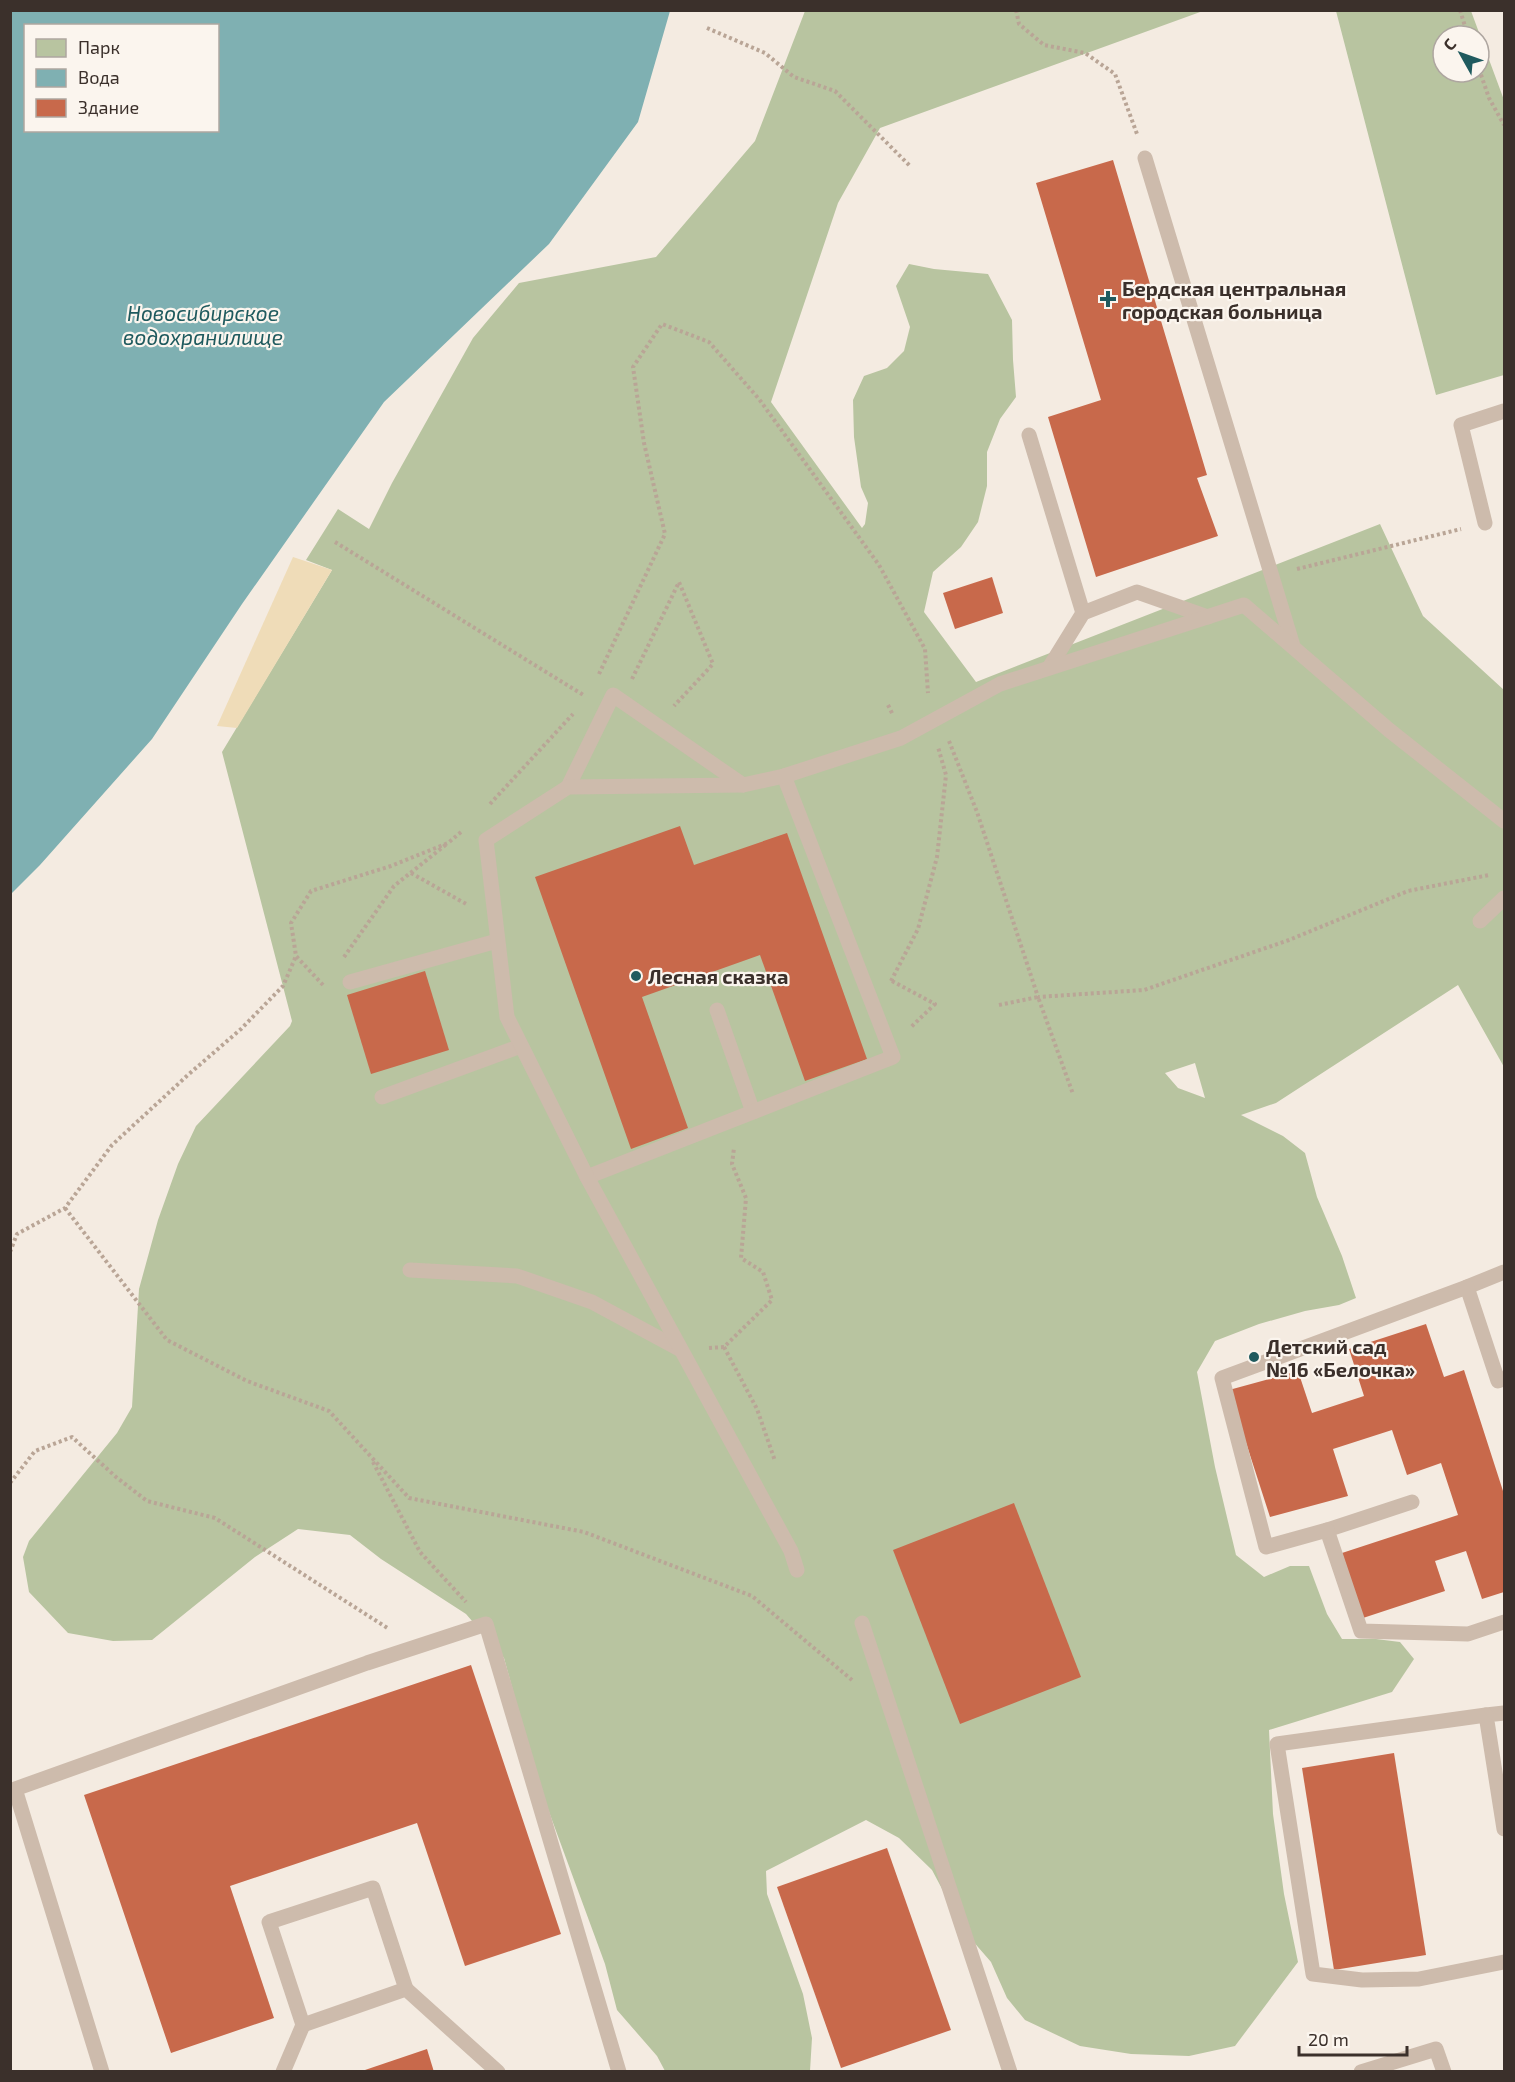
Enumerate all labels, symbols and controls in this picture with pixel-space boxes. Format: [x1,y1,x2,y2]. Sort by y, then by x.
legend [24,24,219,132]
north arrow [1431,24,1491,84]
text: С [1439,34,1459,54]
text: Парк [78,36,120,58]
text: Вода [78,66,120,88]
text: Здание [78,96,139,118]
place label: Бердская центральная городская больница [1122,276,1346,323]
marker: Бердская центральная городская больница [1099,290,1117,308]
water label: Новосибирское водохранилище [123,300,283,349]
place label: Лесная сказка [648,964,788,988]
marker: Лесная сказка [629,969,643,983]
place label: Детский сад №16 «Белочка» [1266,1334,1415,1381]
marker: Детский сад №16 «Белочка» [1247,1350,1261,1364]
scale bar [1299,2019,1407,2057]
text: 20 m [1308,2028,1349,2050]

